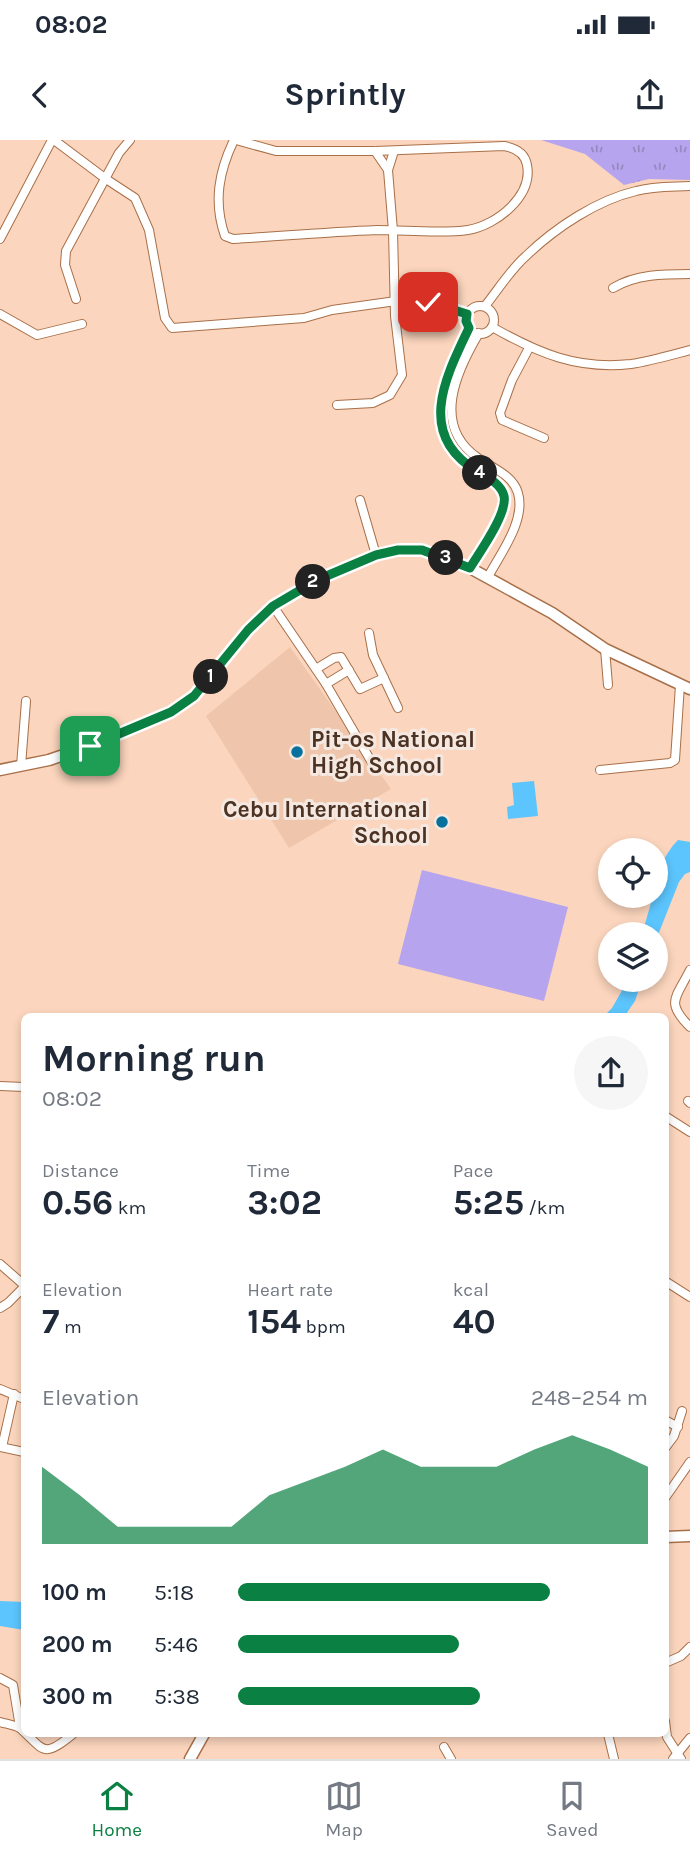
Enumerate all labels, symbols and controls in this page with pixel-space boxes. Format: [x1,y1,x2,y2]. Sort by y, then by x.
text: 08:02 [35,9,107,40]
icon: back [21,76,59,114]
text: Sprintly [284,76,406,113]
icon: share [631,76,669,114]
pin [398,272,458,332]
icon: check [409,283,447,321]
pin: 4 [462,456,498,490]
text: 4 [474,461,485,483]
pin: 3 [428,540,464,576]
text: 3 [440,546,451,568]
pin: 2 [296,564,330,600]
text: 2 [307,570,318,592]
pin: 1 [194,660,228,694]
text: 1 [207,665,214,687]
pin [60,716,120,776]
place label: Pit-os National High School [311,726,475,779]
icon: arrive [71,727,109,765]
marker: Pit-os National High School [289,744,305,760]
place label: Cebu International School [223,796,428,849]
marker: Cebu International School [434,814,450,830]
map controls [598,838,668,992]
button: locate [598,838,668,908]
button: layers [598,922,668,992]
text: Morning run [42,1036,266,1081]
button: share [574,1036,648,1110]
text: 08:02 [42,1085,102,1112]
text: Distance [42,1160,119,1182]
text: Time [247,1160,290,1182]
text: Pace [453,1160,493,1182]
text: 0.56 [42,1182,113,1223]
text: 3:02 [247,1182,322,1223]
text: 5:25 [453,1182,524,1223]
text: km [113,1197,146,1219]
text: /km [524,1197,565,1219]
text: Elevation [42,1279,122,1301]
text: Heart rate [247,1279,333,1301]
text: kcal [453,1279,489,1301]
text: 7 [42,1301,59,1342]
text: 154 [247,1301,301,1342]
text: 40 [453,1301,496,1342]
text: m [59,1316,82,1338]
text: bpm [301,1316,346,1338]
text: Elevation [42,1384,139,1411]
text: 248–254 m [531,1384,648,1411]
text: 100 m [42,1579,107,1606]
text: 5:18 [154,1579,194,1606]
text: 200 m [42,1631,113,1658]
text: 5:46 [154,1631,198,1658]
text: 300 m [42,1683,113,1710]
text: 5:38 [154,1683,200,1710]
tab: Home [91,1777,142,1841]
tab: Map [325,1777,363,1841]
tab: Saved [546,1777,599,1841]

